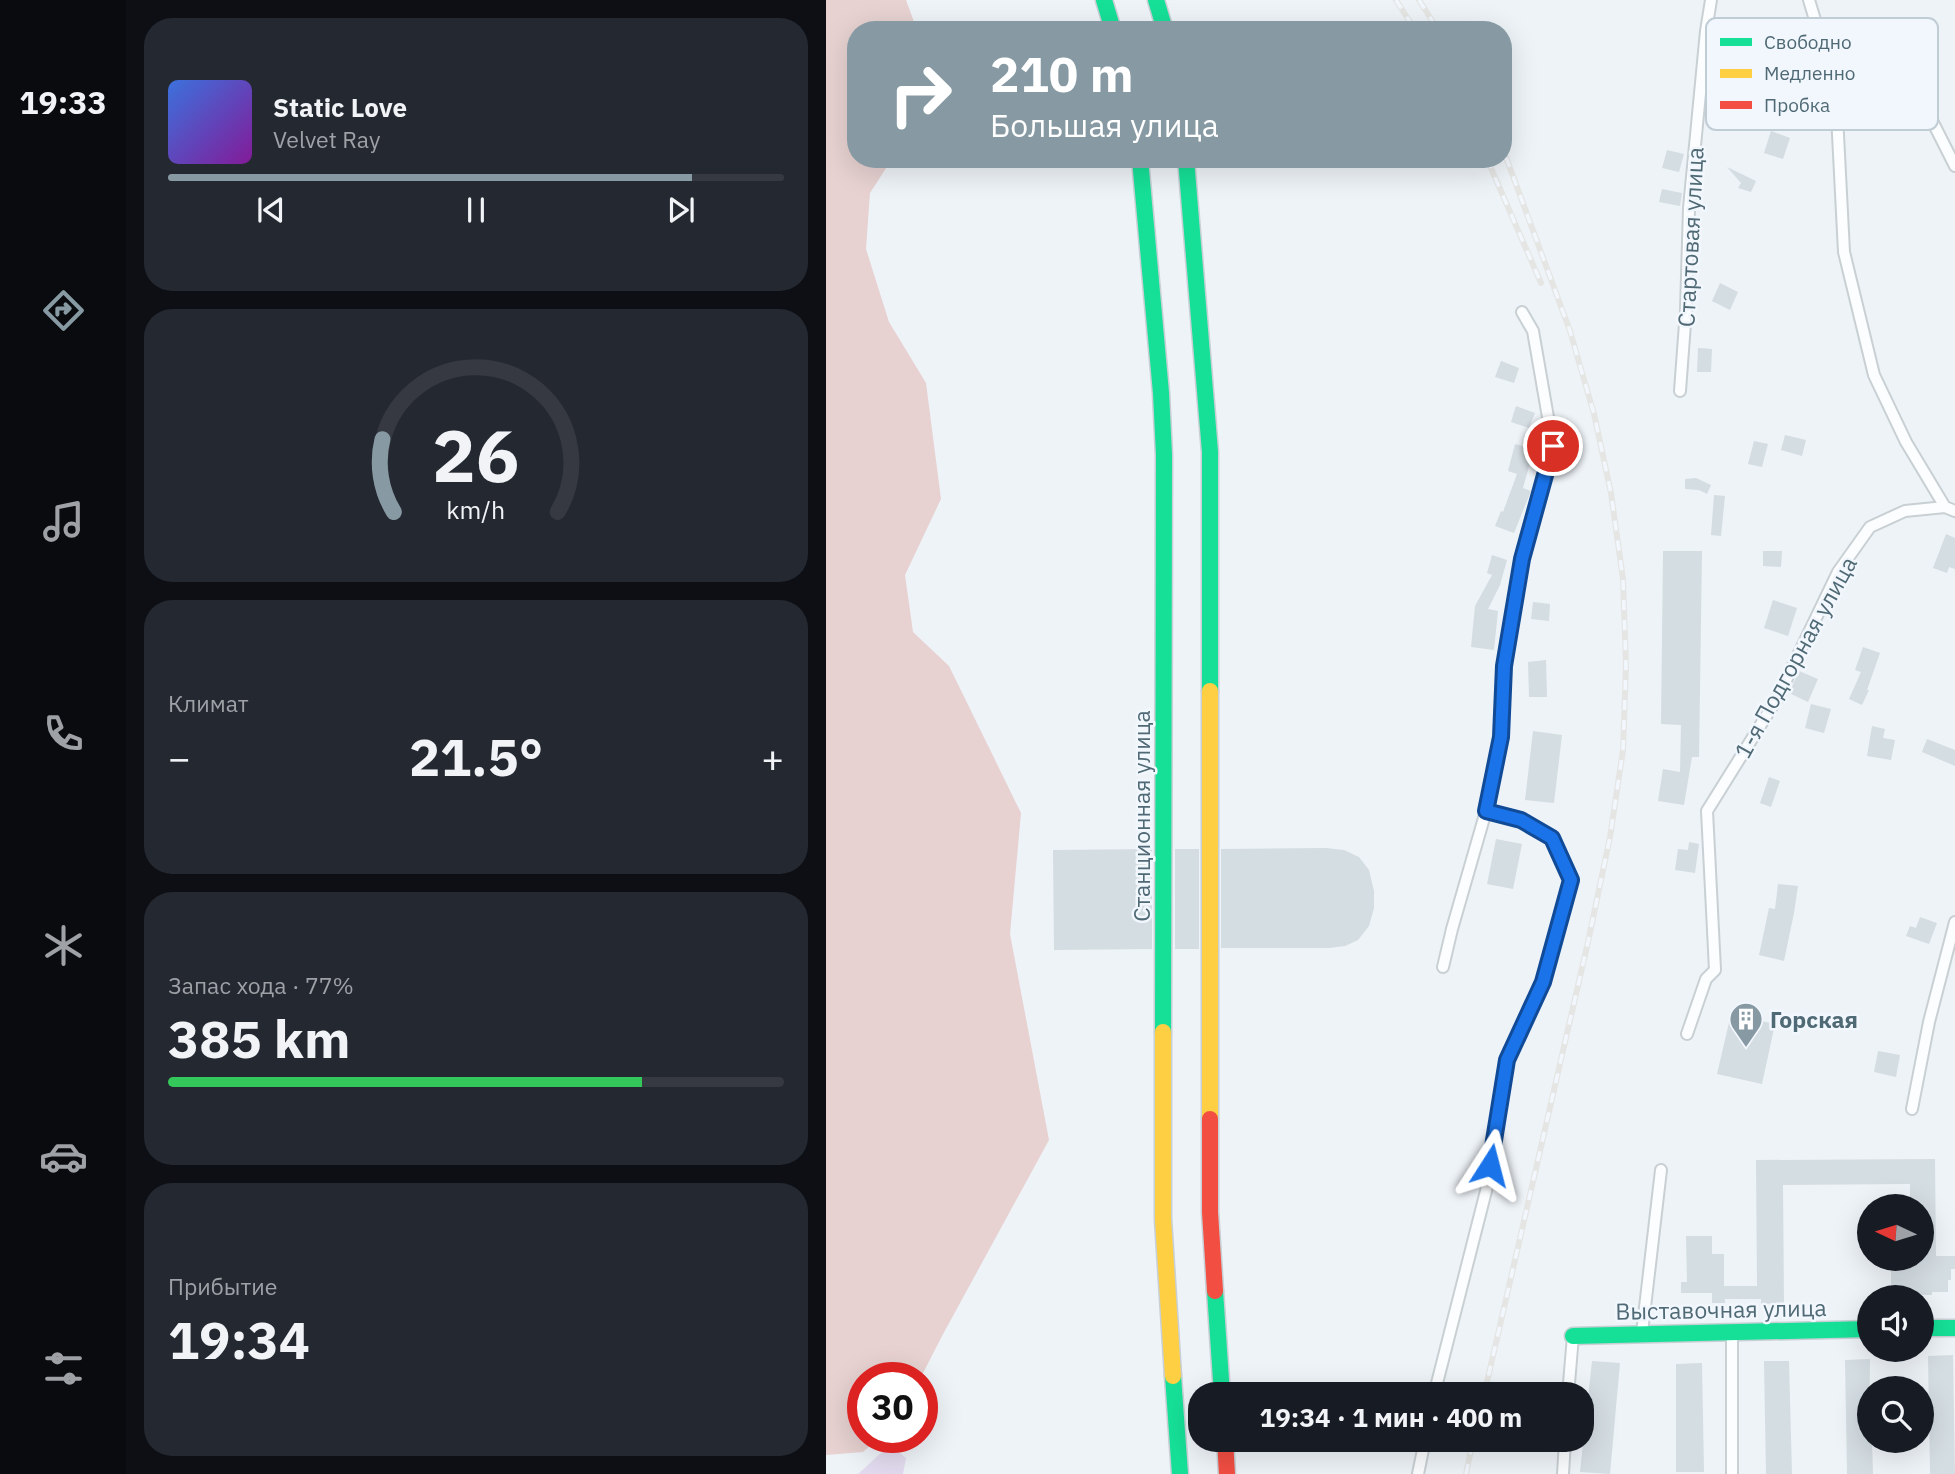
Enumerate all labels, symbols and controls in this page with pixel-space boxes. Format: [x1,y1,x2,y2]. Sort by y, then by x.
legend [1706,18,1938,130]
text: Свободно [1764,30,1852,54]
text: 210 m [990,42,1134,105]
icon: right [875,49,966,140]
text: Медленно [1764,61,1855,85]
text: 19:33 [19,81,107,123]
text: Static Love [273,90,407,124]
text: Пробка [1764,93,1830,117]
text: Большая улица [990,104,1219,146]
text: Velvet Ray [273,124,380,154]
street label: Стартовая улица [1670,146,1710,328]
icon: previous [252,191,290,229]
icon: pause [457,191,495,229]
icon: next [662,191,700,229]
icon: directions [39,286,88,335]
text: 26 [432,407,520,502]
pin [1523,416,1583,476]
icon: arrive [1534,427,1572,465]
text: km/h [447,493,505,526]
icon: music [39,497,88,546]
street label: 1-я Подгорная улица [1727,551,1863,763]
text: Климат [168,688,249,718]
icon: phone [39,709,88,758]
street label: Станционная улица [1126,710,1156,922]
text: 21.5° [409,723,543,790]
text: − [168,733,191,782]
text: + [761,733,784,782]
icon: climate [39,921,88,970]
text: Запас хода · 77% [168,970,354,1000]
building icon: Горская [1727,1000,1765,1049]
place label: Горская [1770,1004,1858,1034]
text: 385 km [168,1005,350,1072]
position arrow [1453,1128,1527,1202]
icon: car [39,1132,88,1181]
north arrow [1857,1194,1934,1270]
map controls [1857,1194,1934,1453]
text: Прибытие [168,1271,277,1301]
button: sound [1857,1285,1934,1362]
street label: Выставочная улица [1615,1292,1827,1326]
text: 19:34 [168,1306,310,1373]
icon: filters [39,1344,88,1393]
speed limit sign: 30 [847,1362,938,1453]
button: search [1857,1376,1934,1453]
text: 19:34 · 1 мин · 400 m [1260,1400,1522,1434]

